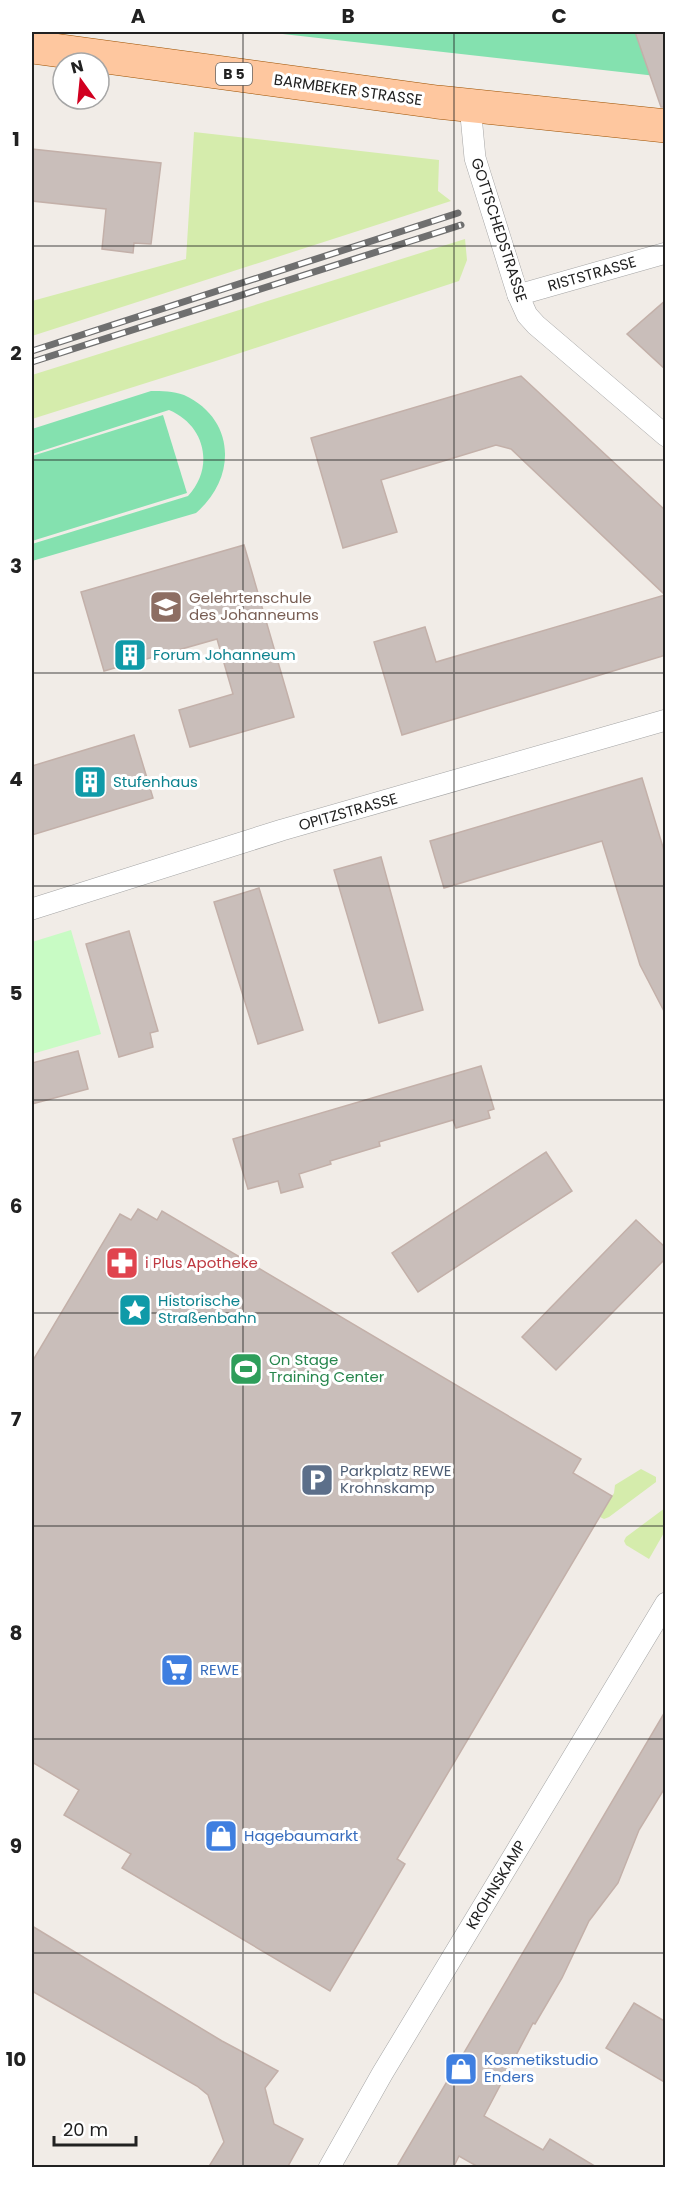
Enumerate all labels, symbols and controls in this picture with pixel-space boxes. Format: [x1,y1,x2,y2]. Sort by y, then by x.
text: A [131,2,146,30]
text: B [341,2,355,30]
text: C [551,2,567,30]
north arrow [51,51,111,111]
text: N [68,54,86,80]
road number: B 5 [216,63,252,85]
street label: BARMBEKER STRASSE [273,69,424,110]
text: 1 [12,125,20,153]
street label: GOTTSCHEDSTRASSE [466,155,533,305]
street label: RISTSTRASSE [545,251,639,296]
text: 2 [10,339,22,367]
text: 3 [10,552,22,580]
place label: Gelehrtenschule des Johanneums [189,587,319,625]
school or university icon: Gelehrtenschule des Johanneums [148,589,184,625]
building icon: Forum Johanneum [112,637,148,673]
place label: Forum Johanneum [153,644,296,665]
building icon: Stufenhaus [72,764,108,800]
text: 4 [9,765,23,793]
place label: Stufenhaus [113,771,198,792]
street label: OPITZSTRASSE [296,787,400,836]
text: 5 [10,979,23,1007]
text: 6 [10,1192,22,1220]
pharmacy icon: i Plus Apotheke [104,1245,140,1281]
place label: i Plus Apotheke [145,1252,258,1273]
place label: Historische Straßenbahn [158,1290,257,1328]
place icon: Historische Straßenbahn [117,1292,153,1328]
place label: On Stage Training Center [269,1349,385,1387]
sports icon: On Stage Training Center [228,1351,264,1387]
text: 7 [11,1405,22,1433]
place label: Parkplatz REWE Krohnskamp [340,1460,452,1498]
parking icon: Parkplatz REWE Krohnskamp [299,1462,335,1498]
text: 8 [10,1619,22,1647]
supermarket icon: REWE [159,1652,195,1688]
place label: REWE [200,1659,239,1680]
shop icon: Hagebaumarkt [203,1818,239,1854]
place label: Hagebaumarkt [244,1825,358,1846]
text: 9 [10,1832,22,1860]
street label: KROHNSKAMP [461,1836,531,1933]
text: 10 [6,2045,26,2073]
place label: Kosmetikstudio Enders [484,2049,598,2087]
shop icon: Kosmetikstudio Enders [443,2051,479,2087]
scale bar [54,2109,136,2147]
text: 20 m [63,2117,108,2142]

